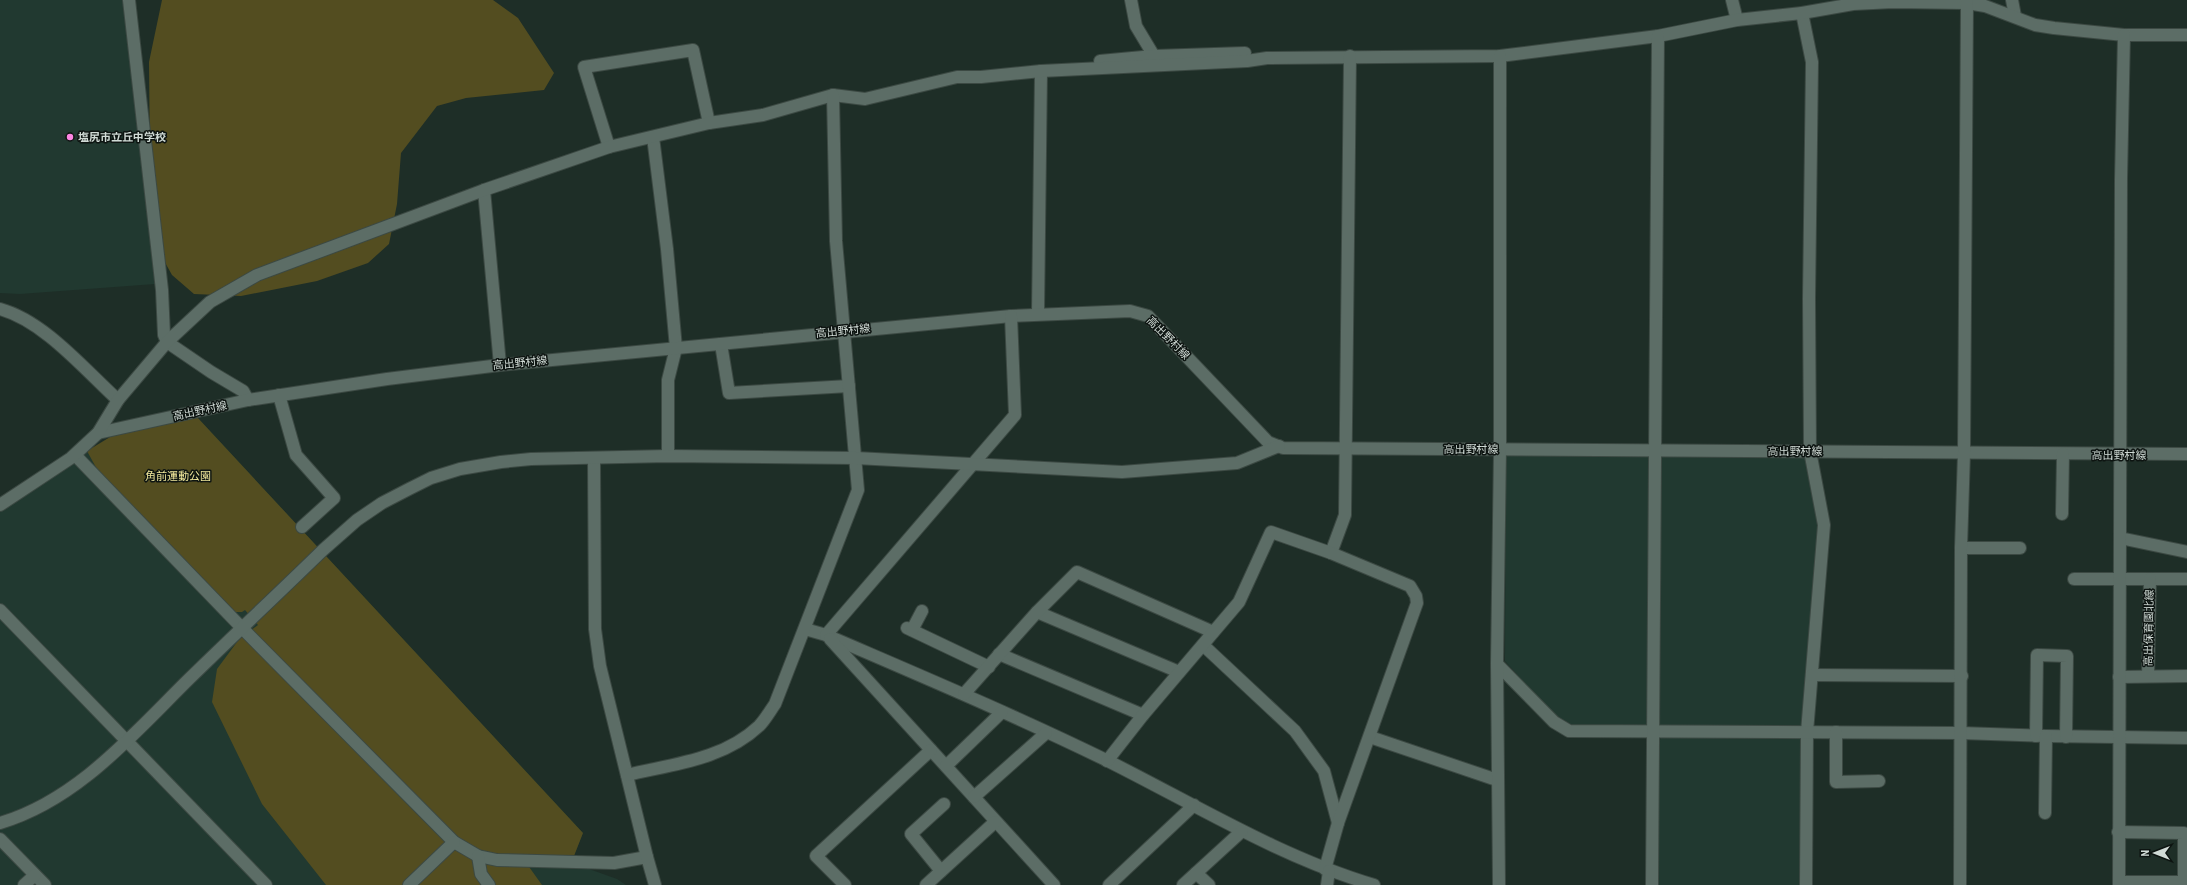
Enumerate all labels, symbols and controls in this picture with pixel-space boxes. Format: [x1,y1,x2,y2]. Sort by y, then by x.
place label: 塩尻市立丘中学校 [78,131,166,144]
marker: 塩尻市立丘中学校 [65,132,75,142]
street label: 高出野村線 [1144,314,1192,362]
street label: 高出野村線 [815,322,871,340]
street label: 高出野村線 [492,354,548,372]
street label: 高出野村線 [172,399,228,423]
street label: 高出野村線 [1444,443,1499,456]
street label: 高出野村線 [1768,445,1823,458]
street label: 高出野村線 [2092,449,2147,462]
park label: 角前運動公園 [145,470,211,483]
street label: 高出保育園北線 [2142,589,2156,667]
north arrow [2135,833,2175,873]
text: N [2139,849,2152,856]

